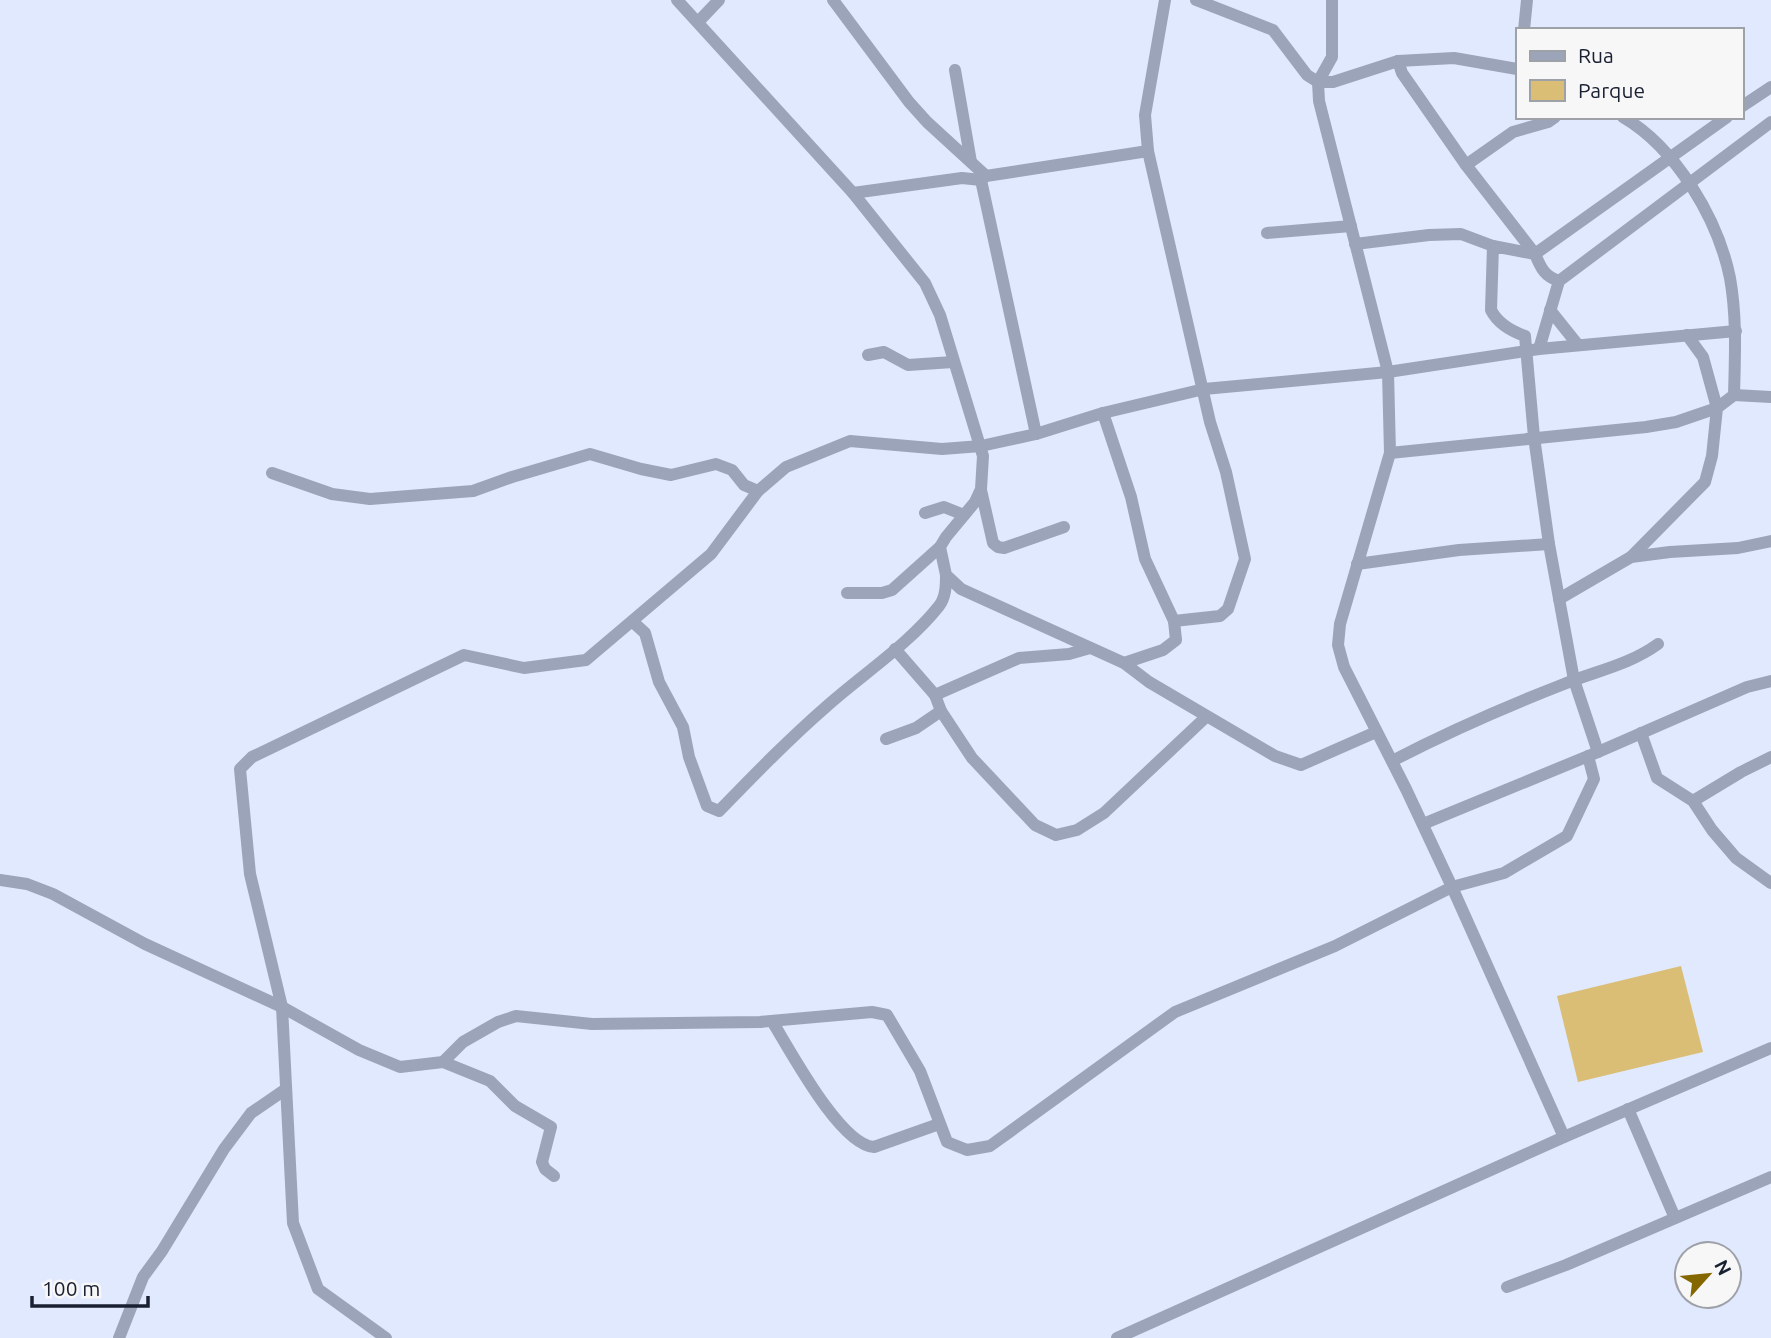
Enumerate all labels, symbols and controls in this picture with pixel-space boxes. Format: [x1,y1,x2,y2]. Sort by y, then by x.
legend [1516,28,1743,119]
text: Rua [1578,43,1614,67]
text: Parque [1578,78,1645,102]
north arrow [1673,1240,1743,1310]
text: N [1710,1256,1736,1279]
scale bar [32,1264,147,1308]
text: 100 m [42,1276,100,1300]

